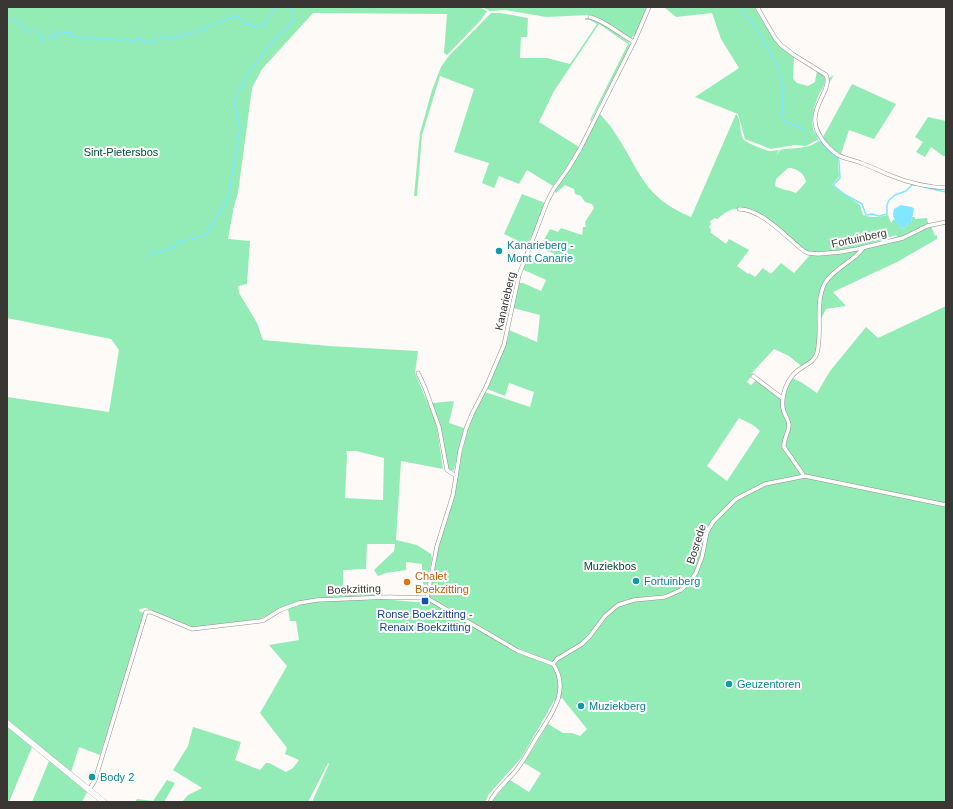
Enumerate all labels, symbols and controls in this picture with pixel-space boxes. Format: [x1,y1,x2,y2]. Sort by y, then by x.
park label: Sint-Pietersbos [84,146,159,158]
street label: Fortuinberg [830,226,888,250]
place label: Kanarieberg - Mont Canarie [507,239,574,264]
marker: Kanarieberg - Mont Canarie [494,246,504,256]
street label: Kanarieberg [492,270,518,332]
street label: Bosrede [684,523,708,565]
park label: Muziekbos [584,560,637,572]
place label: Chalet Boekzitting [415,570,469,595]
place label: Fortuinberg [644,575,700,587]
marker: Fortuinberg [631,576,641,586]
marker: Chalet Boekzitting [402,577,412,587]
street label: Boekzitting [327,582,381,596]
marker: Ronse Boekzitting - Renaix Boekzitting [420,596,430,606]
place label: Ronse Boekzitting - Renaix Boekzitting [377,608,473,633]
place label: Geuzentoren [737,678,801,690]
marker: Geuzentoren [724,679,734,689]
place label: Muziekberg [589,700,646,712]
marker: Muziekberg [576,701,586,711]
place label: Body 2 [100,771,134,783]
marker: Body 2 [87,772,97,782]

